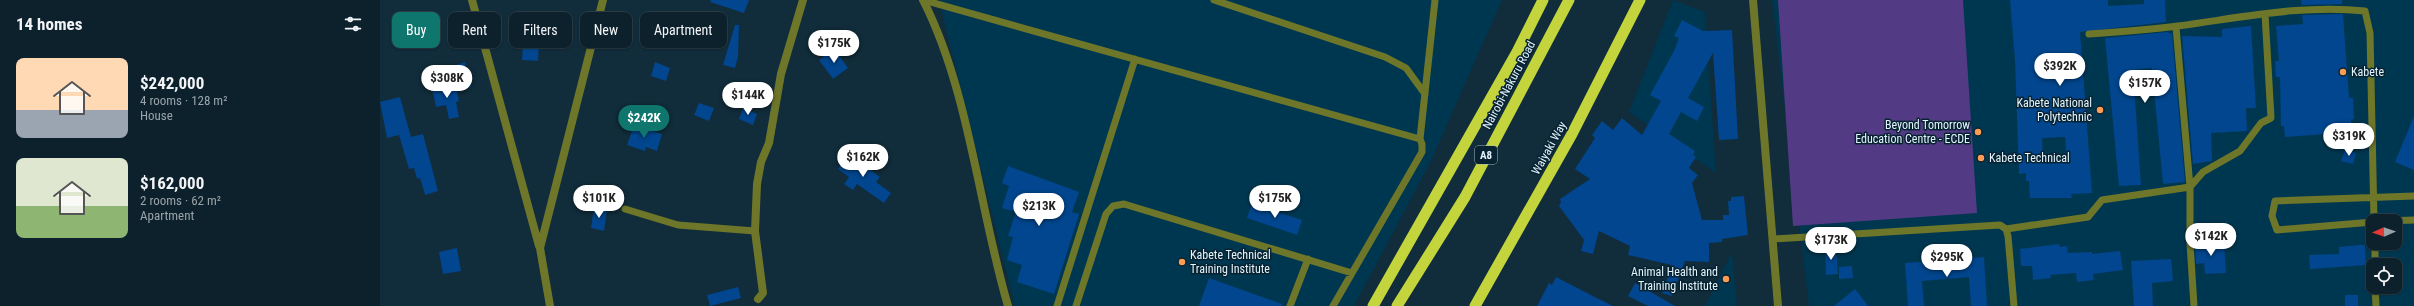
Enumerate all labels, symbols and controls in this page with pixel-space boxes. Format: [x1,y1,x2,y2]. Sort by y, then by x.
chip: Buy [392,12,440,48]
chip: Rent [448,12,501,48]
chip: Filters [509,12,572,48]
chip: New [580,12,632,48]
chip: Apartment [640,12,727,48]
icon: filters [342,13,364,35]
text: 14 homes [16,14,82,34]
pin: $175K [806,30,862,64]
text: $175K [817,35,851,50]
street label: Nairobi-Nakuru Road [1480,38,1538,131]
pin: $392K [2032,53,2088,87]
text: $392K [2043,58,2077,73]
pin: $308K [419,65,475,99]
place label: Kabete [2351,65,2384,79]
marker: Kabete [2338,67,2348,77]
text: $308K [430,70,464,85]
pin: $157K [2117,70,2173,104]
text: $242,000 [140,73,204,93]
icon: home [48,74,96,122]
text: $157K [2128,75,2162,90]
pin: $144K [720,82,776,116]
text: $144K [731,87,765,102]
text: 4 rooms · 128 m² [140,93,227,108]
place label: Kabete National Polytechnic [2016,96,2092,124]
pin: $242K [616,105,672,139]
marker: Kabete National Polytechnic [2095,105,2105,115]
text: House [140,108,173,123]
text: $242K [627,110,661,125]
place label: Beyond Tomorrow Education Centre - ECDE [1855,118,1970,146]
street label: Waiyaki Way [1529,119,1569,177]
pin: $319K [2321,123,2377,157]
marker: Beyond Tomorrow Education Centre - ECDE [1973,127,1983,137]
text: $319K [2332,128,2366,143]
pin: $162K [835,144,891,178]
road number: A8 [1475,146,1497,164]
text: $162K [846,149,880,164]
place label: Kabete Technical [1989,151,2070,165]
marker: Kabete Technical [1976,153,1986,163]
text: $162,000 [140,173,204,193]
icon: home [48,174,96,222]
pin: $101K [571,185,627,219]
pin: $175K [1247,185,1303,219]
text: $101K [582,190,616,205]
text: $175K [1258,190,1292,205]
text: 2 rooms · 62 m² [140,193,221,208]
pin: $213K [1011,193,1067,227]
text: $213K [1022,198,1056,213]
text: Apartment [140,208,194,223]
north arrow [2366,214,2402,250]
map controls [2366,214,2402,294]
pin: $142K [2183,223,2239,257]
pin: $173K [1803,227,1859,261]
text: $142K [2194,228,2228,243]
text: $173K [1814,232,1848,247]
pin: $295K [1919,244,1975,278]
place label: Kabete Technical Training Institute [1190,248,1271,276]
text: $295K [1930,249,1964,264]
marker: Kabete Technical Training Institute [1177,257,1187,267]
button: locate [2366,258,2402,294]
place label: Animal Health and Training Institute [1631,265,1718,293]
marker: Animal Health and Training Institute [1721,274,1731,284]

